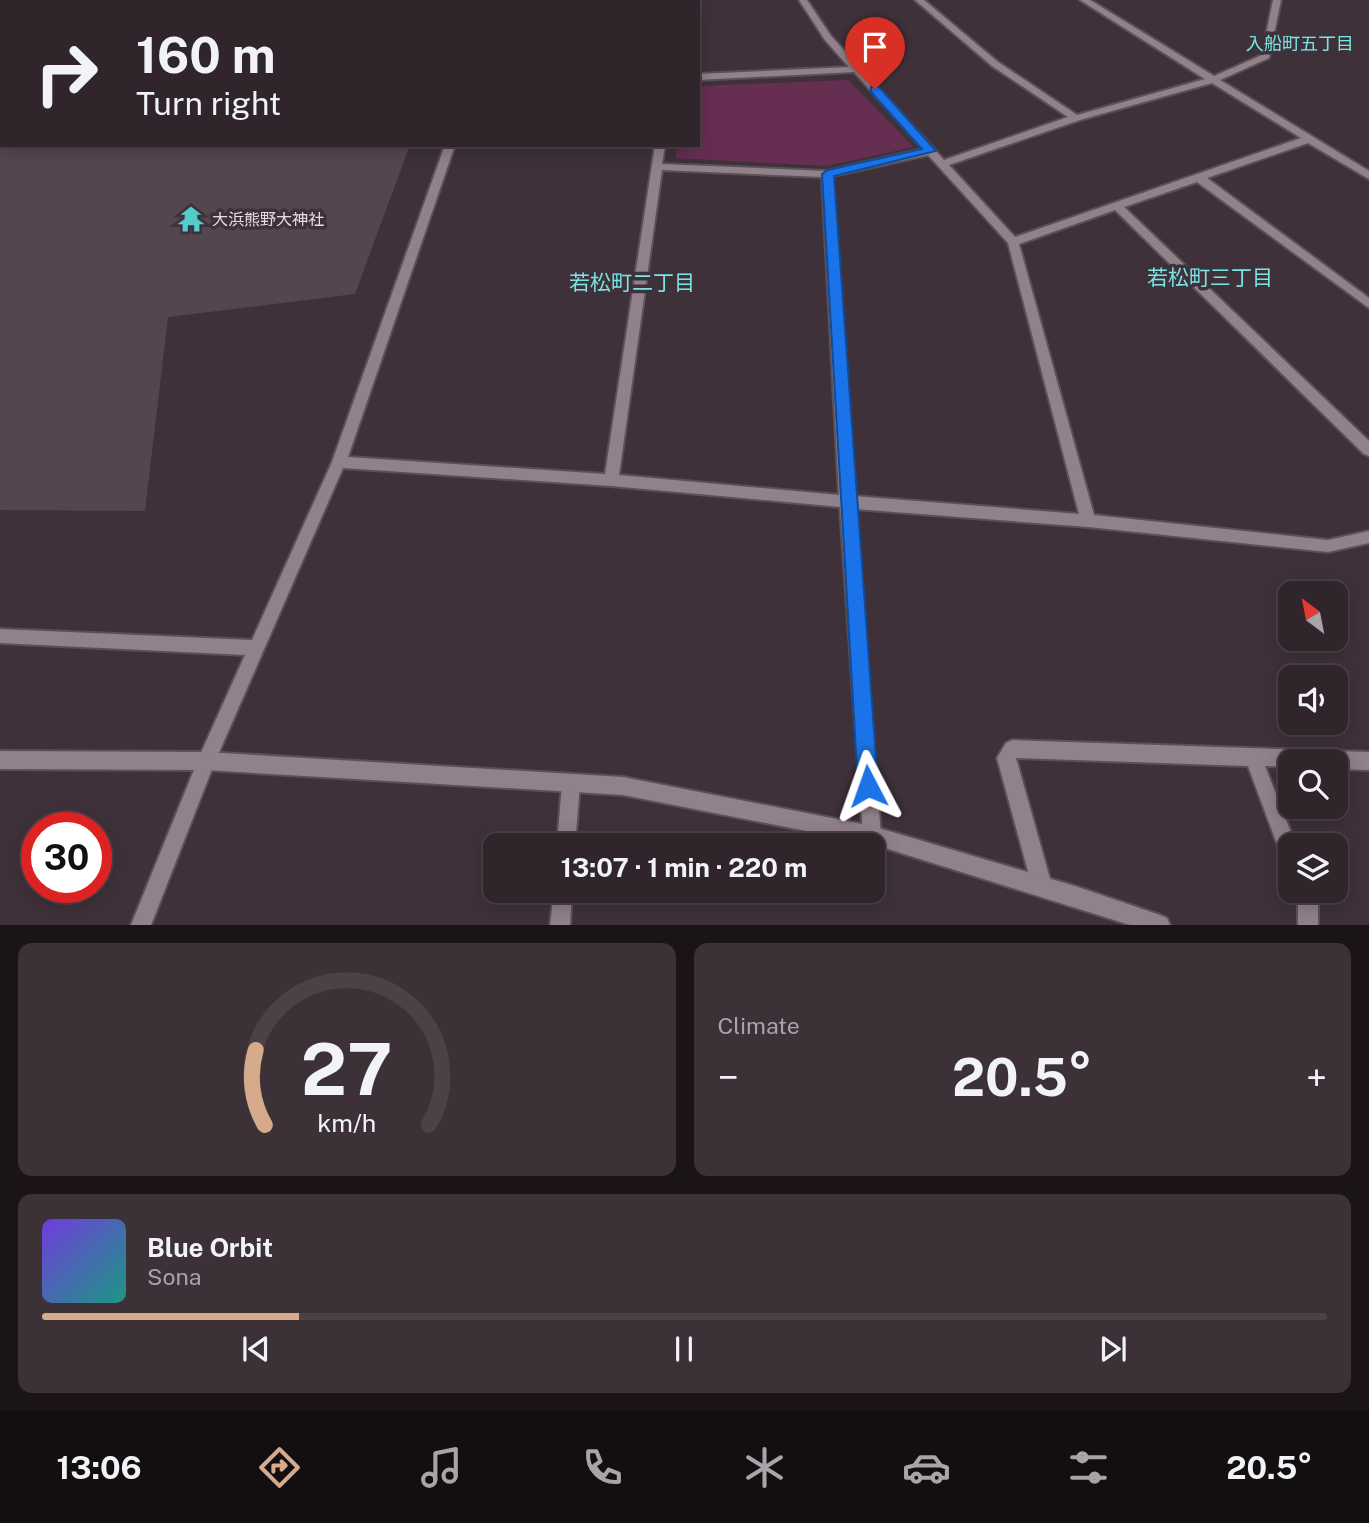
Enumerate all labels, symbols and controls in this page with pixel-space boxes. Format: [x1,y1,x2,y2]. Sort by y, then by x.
pin [845,17,905,89]
text: 160 m [136,26,276,84]
icon: right [21,28,112,119]
icon: arrive [856,28,894,66]
district label: 入船町五丁目 [1246,33,1354,54]
text: Turn right [136,85,281,122]
temple icon: 大浜熊野大神社 [176,204,206,234]
place label: 大浜熊野大神社 [212,210,324,229]
district label: 若松町三丁目 [1147,265,1273,290]
district label: 若松町二丁目 [569,270,695,295]
north arrow [1278,581,1348,651]
map controls [1278,581,1348,903]
button: sound [1278,665,1348,735]
position arrow [831,749,905,823]
button: search [1278,749,1348,819]
speed limit sign: 30 [21,812,112,903]
button: layers [1278,833,1348,903]
text: 13:07 · 1 min · 220 m [561,852,807,883]
text: Climate [718,1012,800,1039]
text: 27 [301,1027,393,1112]
text: 20.5° [952,1047,1092,1108]
text: − [718,1055,739,1100]
text: + [1306,1055,1327,1100]
text: km/h [317,1108,376,1138]
text: Blue Orbit [147,1232,273,1263]
text: Sona [147,1263,201,1290]
icon: previous [237,1330,275,1368]
icon: pause [665,1330,703,1368]
icon: next [1094,1330,1132,1368]
icon: directions [255,1443,304,1492]
icon: music [417,1443,466,1492]
icon: phone [578,1443,627,1492]
icon: climate [740,1443,789,1492]
icon: car [902,1443,951,1492]
icon: filters [1064,1443,1113,1492]
text: 13:06 [56,1449,142,1486]
text: 20.5° [1226,1449,1313,1486]

